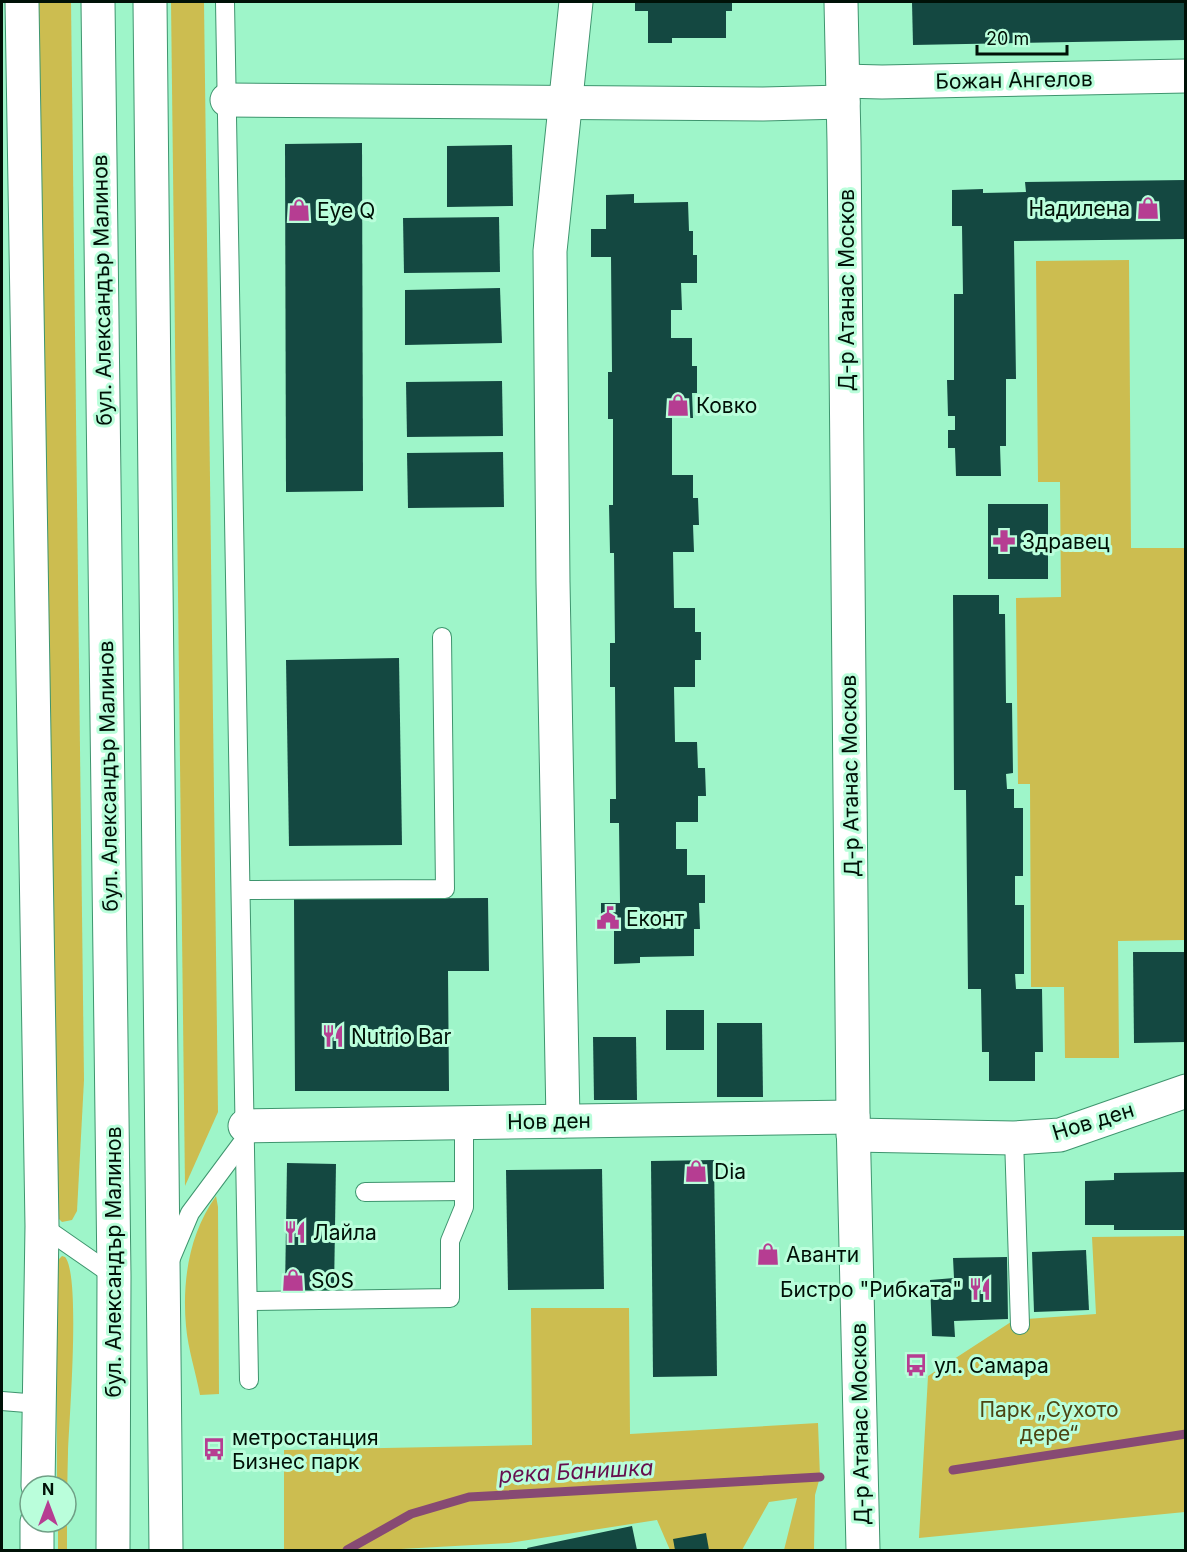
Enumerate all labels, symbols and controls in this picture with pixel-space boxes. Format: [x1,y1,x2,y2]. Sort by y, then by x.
scale bar [977,18,1067,56]
text: 20 m [986,28,1029,49]
street label: Божан Ангелов [935,66,1093,94]
street label: бул. Александър Малинов [87,154,117,426]
street label: Д-р Атанас Москов [834,189,859,391]
shop icon: Надилена [1135,195,1161,221]
place label: Надилена [1028,196,1130,221]
shop icon: Eye Q [286,197,312,223]
place label: Eye Q [317,198,375,223]
shop icon: Ковко [665,392,691,418]
place label: Ковко [696,393,757,418]
pharmacy icon: Здравец [991,528,1017,554]
place label: Здравец [1022,529,1110,554]
street label: бул. Александър Малинов [93,640,123,912]
street label: Д-р Атанас Москов [836,675,864,877]
public building icon: Еконт [595,905,621,931]
place label: Еконт [626,906,685,931]
restaurant icon: Nutrio Bar [320,1023,346,1049]
place label: Nutrio Bar [351,1024,451,1049]
street label: Нов ден [1049,1097,1137,1145]
street label: Нов ден [507,1108,591,1134]
street label: бул. Александър Малинов [101,1126,126,1398]
shop icon: Dia [683,1158,709,1184]
place label: Dia [714,1159,746,1184]
restaurant icon: Лайла [282,1219,308,1245]
place label: Лайла [313,1220,377,1245]
shop icon: Аванти [755,1241,781,1267]
place label: Аванти [786,1242,859,1267]
shop icon: SOS [280,1267,306,1293]
place label: SOS [311,1268,354,1293]
restaurant icon: Бистро "Рибката" [967,1276,993,1302]
place label: Бистро "Рибката" [780,1277,962,1302]
street label: Д-р Атанас Москов [846,1323,874,1525]
bus stop icon: ул. Самара [903,1352,929,1378]
place label: ул. Самара [934,1353,1049,1378]
park label: Парк „Сухото дере“ [979,1397,1119,1446]
place label: метростанция Бизнес парк [232,1425,379,1474]
bus stop icon: метростанция Бизнес парк [201,1436,227,1462]
water label: река Банишка [497,1454,654,1488]
north arrow [18,1474,78,1534]
text: N [42,1479,54,1499]

